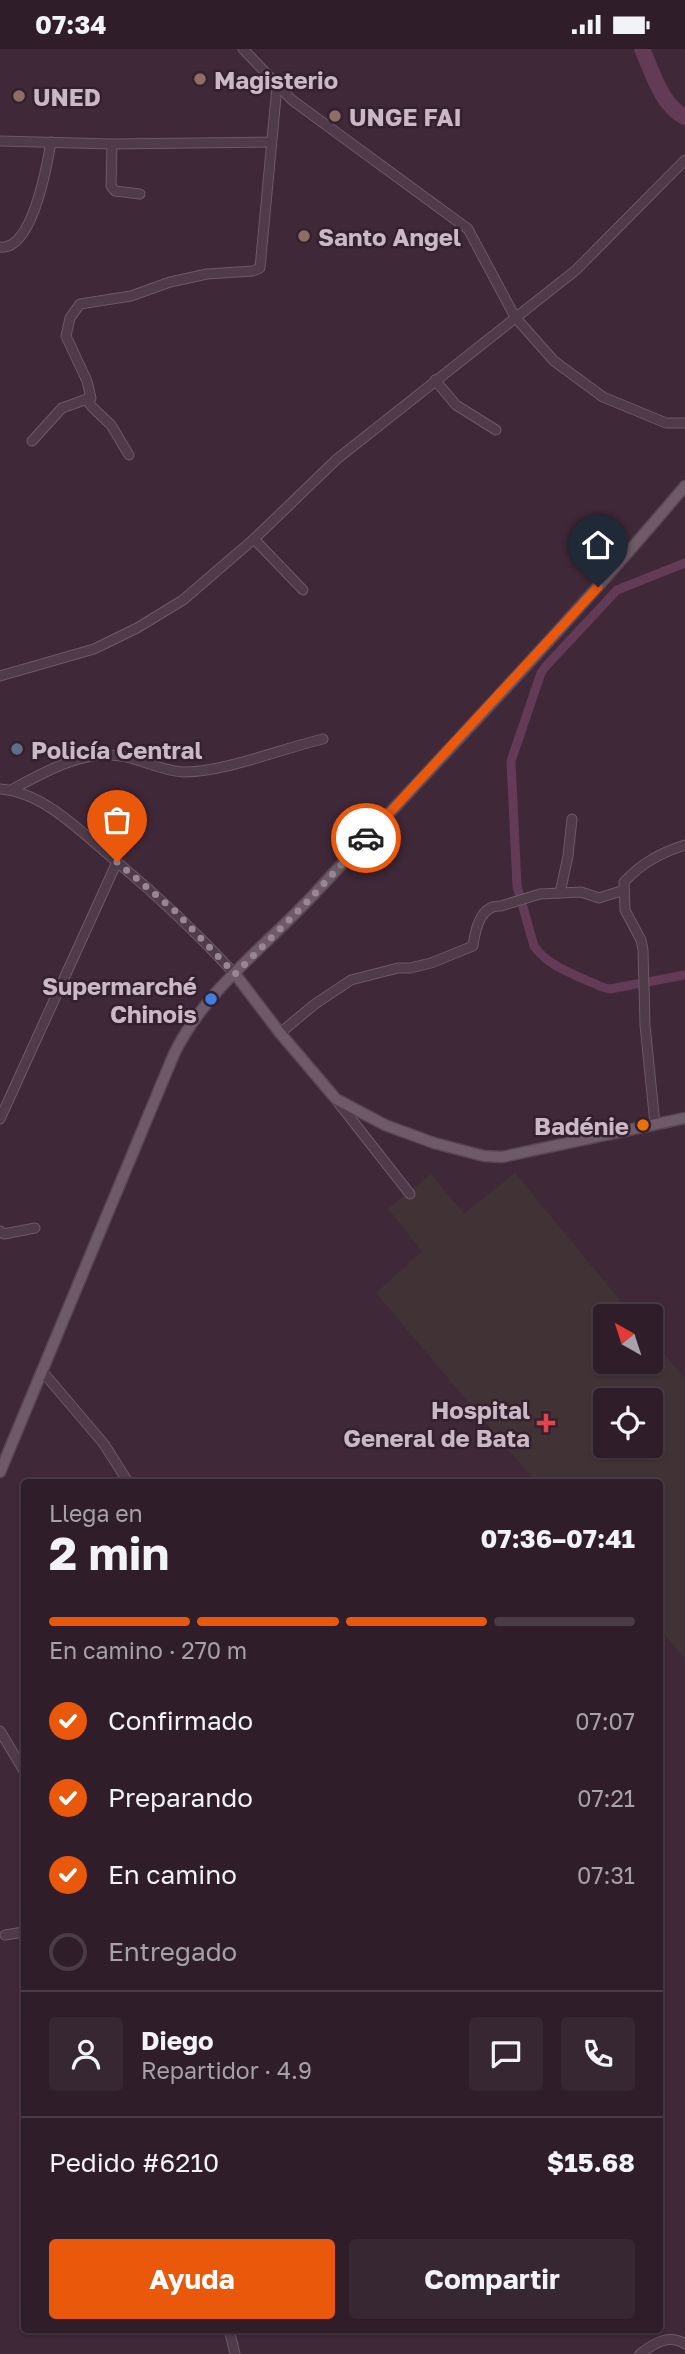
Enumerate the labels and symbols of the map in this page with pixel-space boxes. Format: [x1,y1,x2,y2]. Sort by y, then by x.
place label: Magisterio [214,65,338,94]
marker: Magisterio [192,71,208,87]
place label: UNED [33,82,101,111]
marker: UNED [11,88,27,104]
place label: UNGE FAI [349,102,462,131]
marker: UNGE FAI [327,108,343,124]
place label: Santo Angel [318,222,461,251]
marker: Santo Angel [296,228,312,244]
pin [568,515,628,587]
place label: Policía Central [31,735,202,764]
marker: Policía Central [9,741,25,757]
pin [87,790,147,862]
courier [331,803,401,873]
place label: Supermarché Chinois [42,971,197,1028]
marker: Supermarché Chinois [203,991,219,1007]
place label: Badénie [534,1111,629,1140]
marker: Badénie [635,1117,651,1133]
north arrow [593,1304,663,1374]
place label: Hospital General de Bata [343,1395,530,1452]
marker: Hospital General de Bata [536,1413,556,1433]

